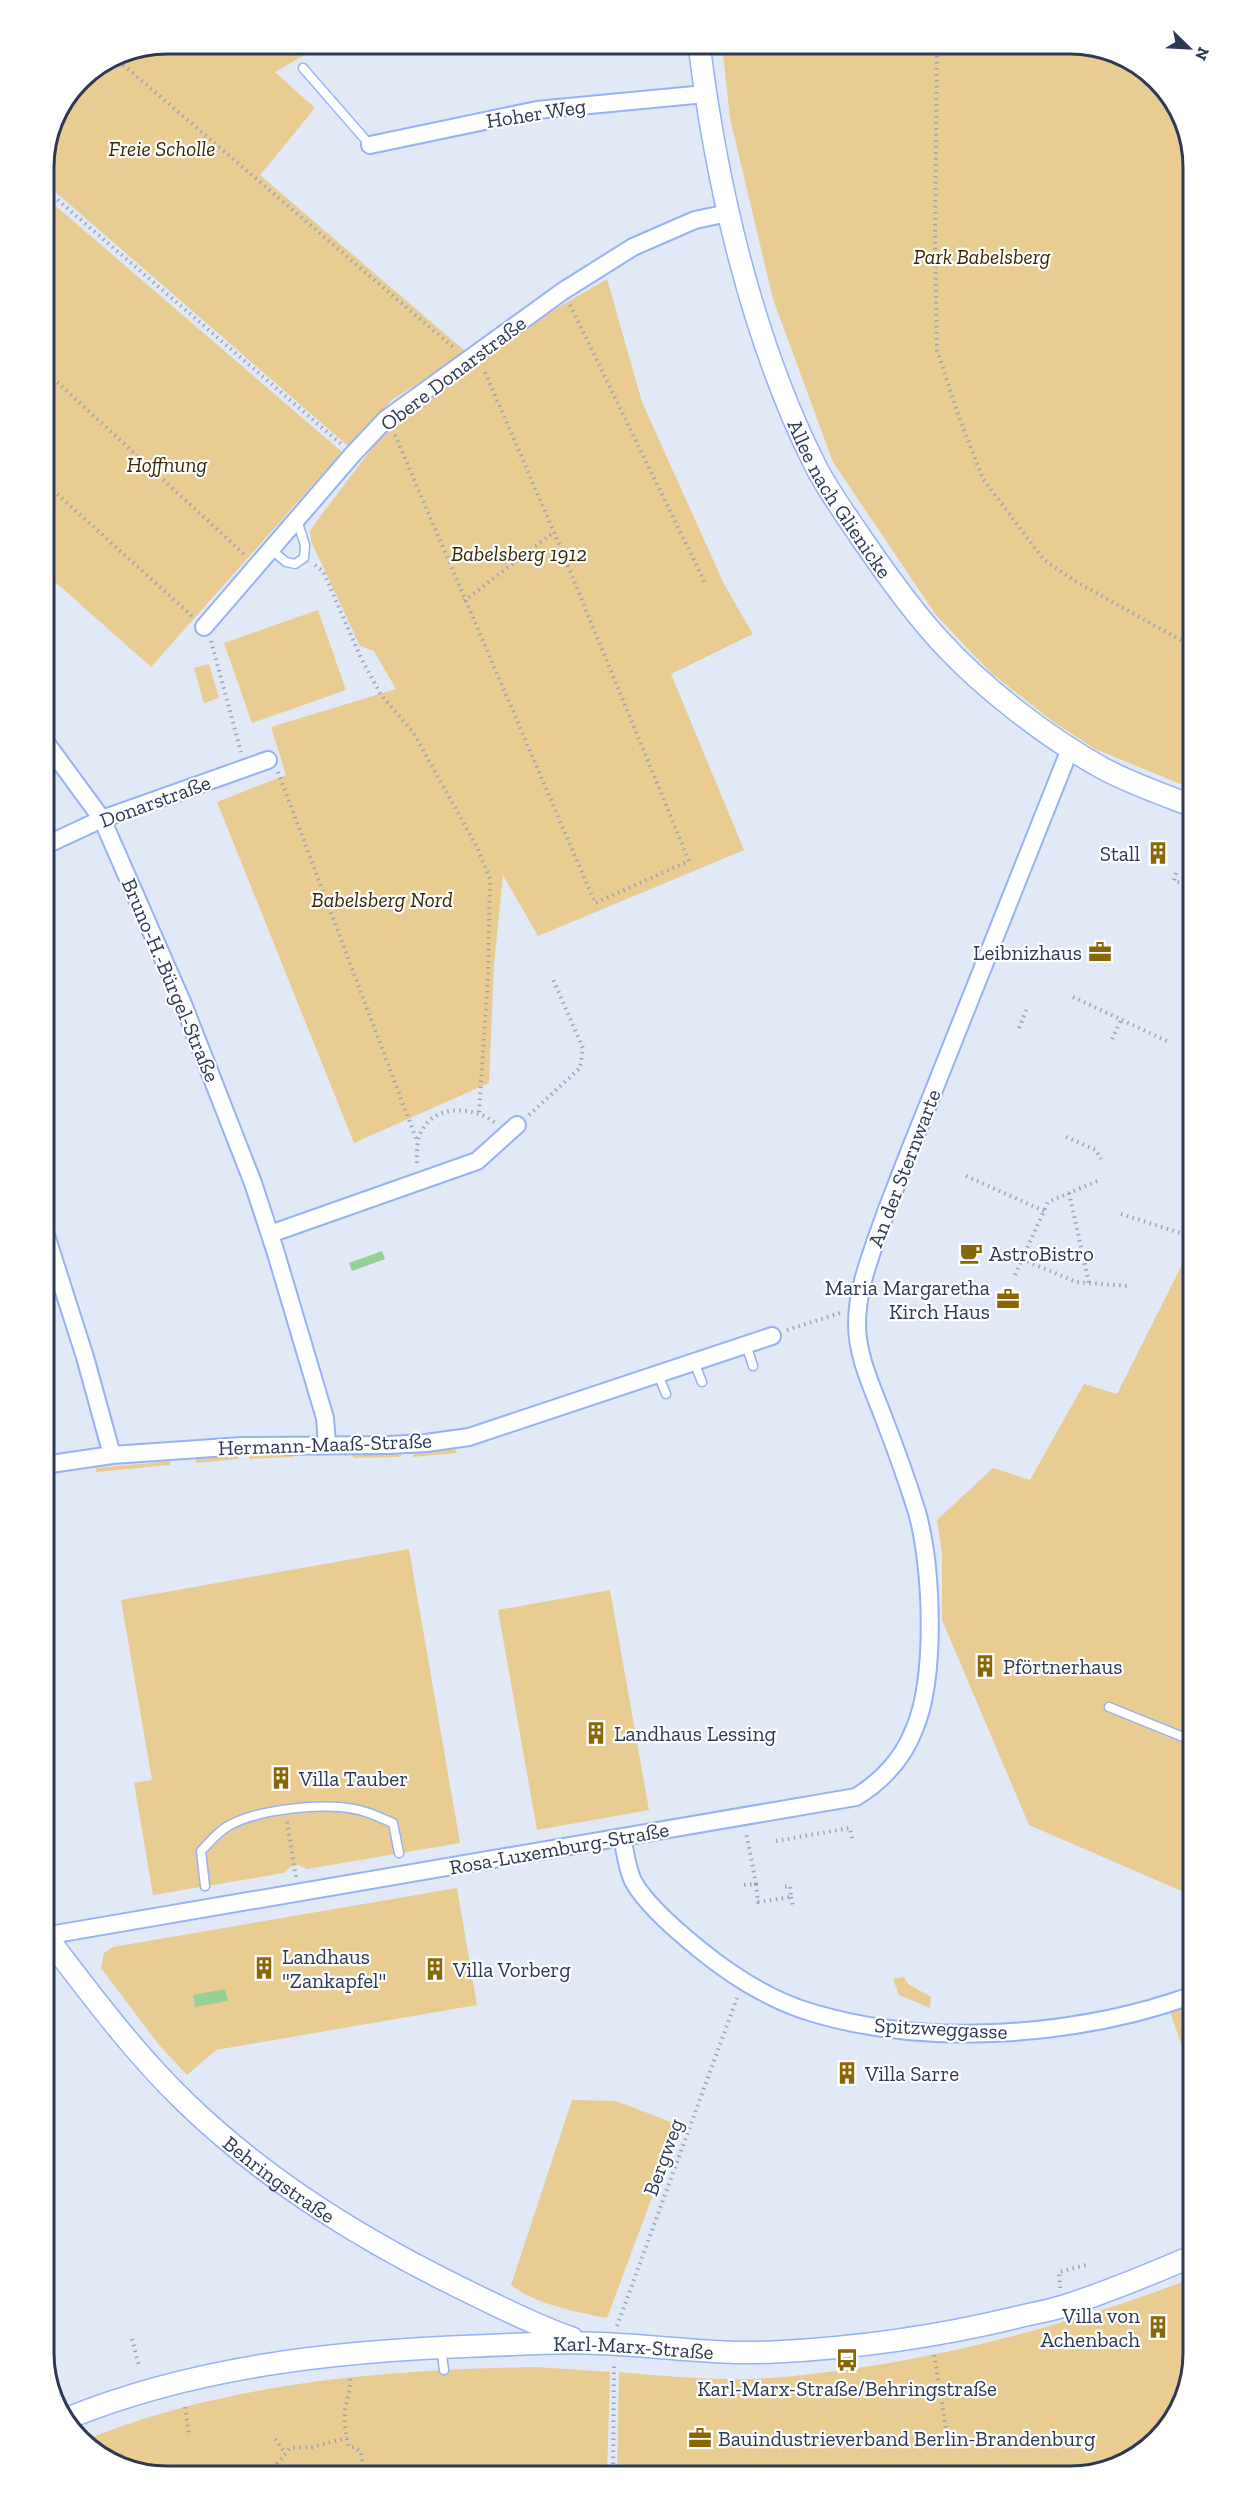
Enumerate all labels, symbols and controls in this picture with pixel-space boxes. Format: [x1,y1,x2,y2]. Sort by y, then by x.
north arrow [1159,18,1219,78]
text: N [1191,44,1213,63]
street label: Hoher Weg [484,93,588,133]
park label: Freie Scholle [109,136,216,161]
park label: Park Babelsberg [913,244,1051,269]
street label: Obere Donarstraße [375,310,531,436]
street label: Allee nach Glienicke [783,415,898,583]
park label: Hoffnung [127,452,207,477]
park label: Babelsberg 1912 [451,541,587,566]
street label: Donarstraße [96,769,214,833]
building icon: Stall [1145,840,1171,866]
place label: Stall [1100,841,1140,866]
street label: Bruno-H.-Bürgel-Straße [117,874,225,1086]
park label: Babelsberg Nord [311,887,453,912]
office icon: Leibnizhaus [1087,939,1113,965]
place label: Leibnizhaus [973,940,1082,965]
street label: An der Sternwarte [862,1085,946,1250]
cafe icon: AstroBistro [958,1240,984,1266]
place label: AstroBistro [989,1241,1094,1266]
place label: Maria Margaretha Kirch Haus [825,1275,990,1324]
office icon: Maria Margaretha Kirch Haus [995,1286,1021,1312]
street label: Hermann-Maaß-Straße [218,1428,433,1460]
building icon: Pförtnerhaus [972,1653,998,1679]
place label: Pförtnerhaus [1003,1654,1122,1679]
building icon: Landhaus Lessing [583,1720,609,1746]
place label: Landhaus Lessing [614,1721,776,1746]
building icon: Villa Tauber [268,1765,294,1791]
place label: Villa Tauber [298,1766,408,1791]
street label: Rosa-Luxemburg-Straße [447,1816,671,1880]
place label: Landhaus "Zankapfel" [282,1944,386,1993]
building icon: Landhaus "Zankapfel" [251,1955,277,1981]
building icon: Villa Vorberg [422,1956,448,1982]
place label: Villa Vorberg [452,1957,571,1982]
street label: Spitzweggasse [874,2012,1008,2044]
building icon: Villa Sarre [834,2060,860,2086]
place label: Villa Sarre [864,2061,959,2086]
street label: Bergweg [638,2115,689,2199]
street label: Behringstraße [218,2130,340,2228]
place label: Villa von Achenbach [1041,2303,1140,2352]
building icon: Villa von Achenbach [1145,2314,1171,2340]
street label: Karl-Marx-Straße [553,2330,714,2364]
bus stop icon: Karl-Marx-Straße/Behringstraße [834,2347,860,2373]
place label: Karl-Marx-Straße/Behringstraße [697,2376,997,2401]
office icon: Bauindustrieverband Berlin-Brandenburg [687,2425,713,2451]
place label: Bauindustrieverband Berlin-Brandenburg [718,2426,1096,2451]

